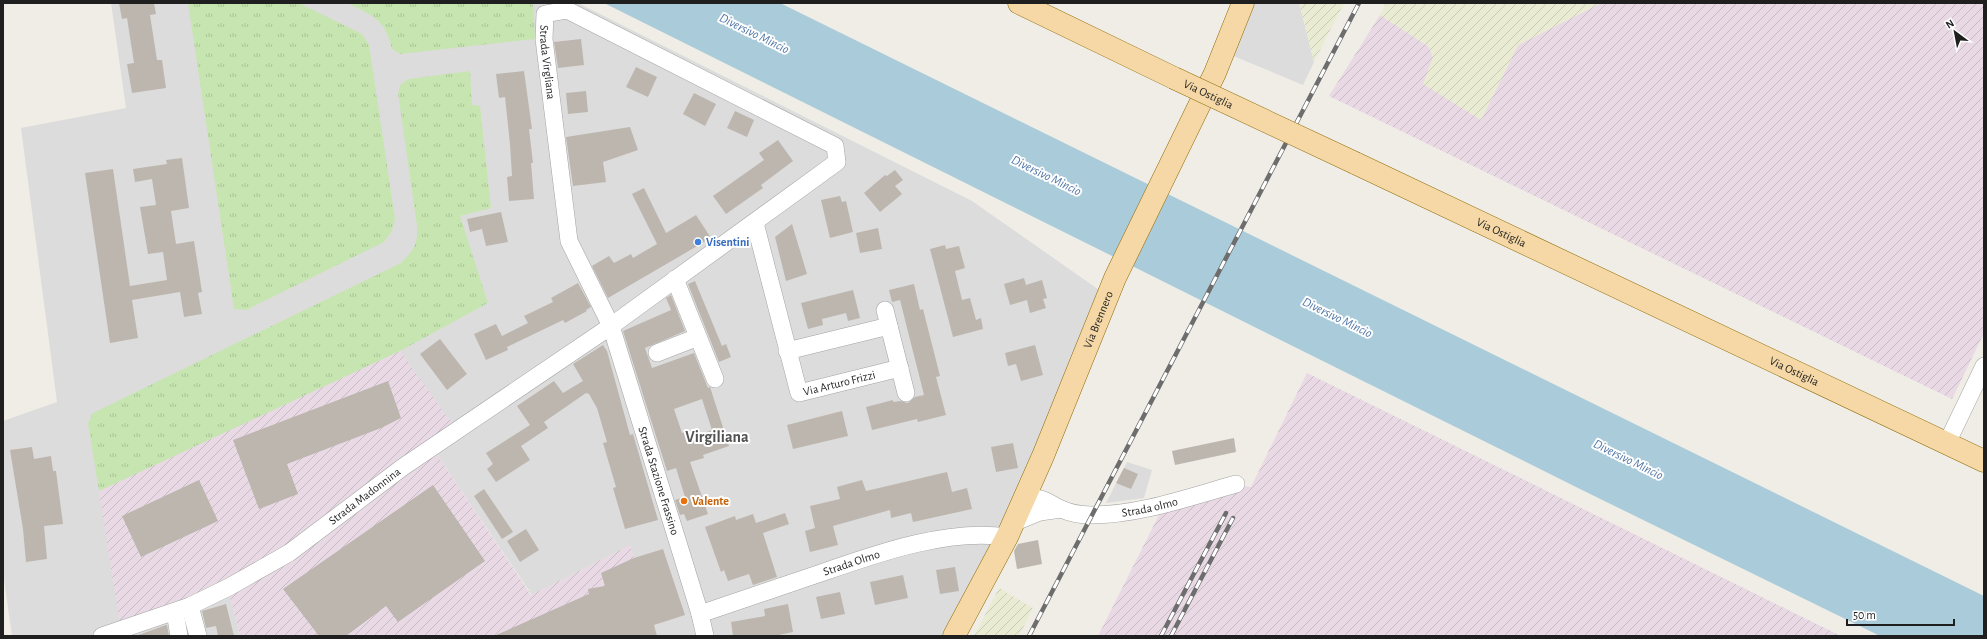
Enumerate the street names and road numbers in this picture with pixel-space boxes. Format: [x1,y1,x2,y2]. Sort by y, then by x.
street label: Strada Virgliana [538,25,557,101]
street label: Via Ostiglia [1182,77,1235,111]
street label: Via Ostiglia [1475,216,1528,249]
street label: Via Brennero [1081,289,1115,350]
street label: Via Ostiglia [1768,354,1821,388]
street label: Via Arturo Frizzi [802,368,877,398]
street label: Strada Stazione Frassino [636,425,681,537]
street label: Strada Madonnina [326,465,403,527]
street label: Strada olmo [1121,495,1179,519]
street label: Strada Olmo [822,548,881,578]

